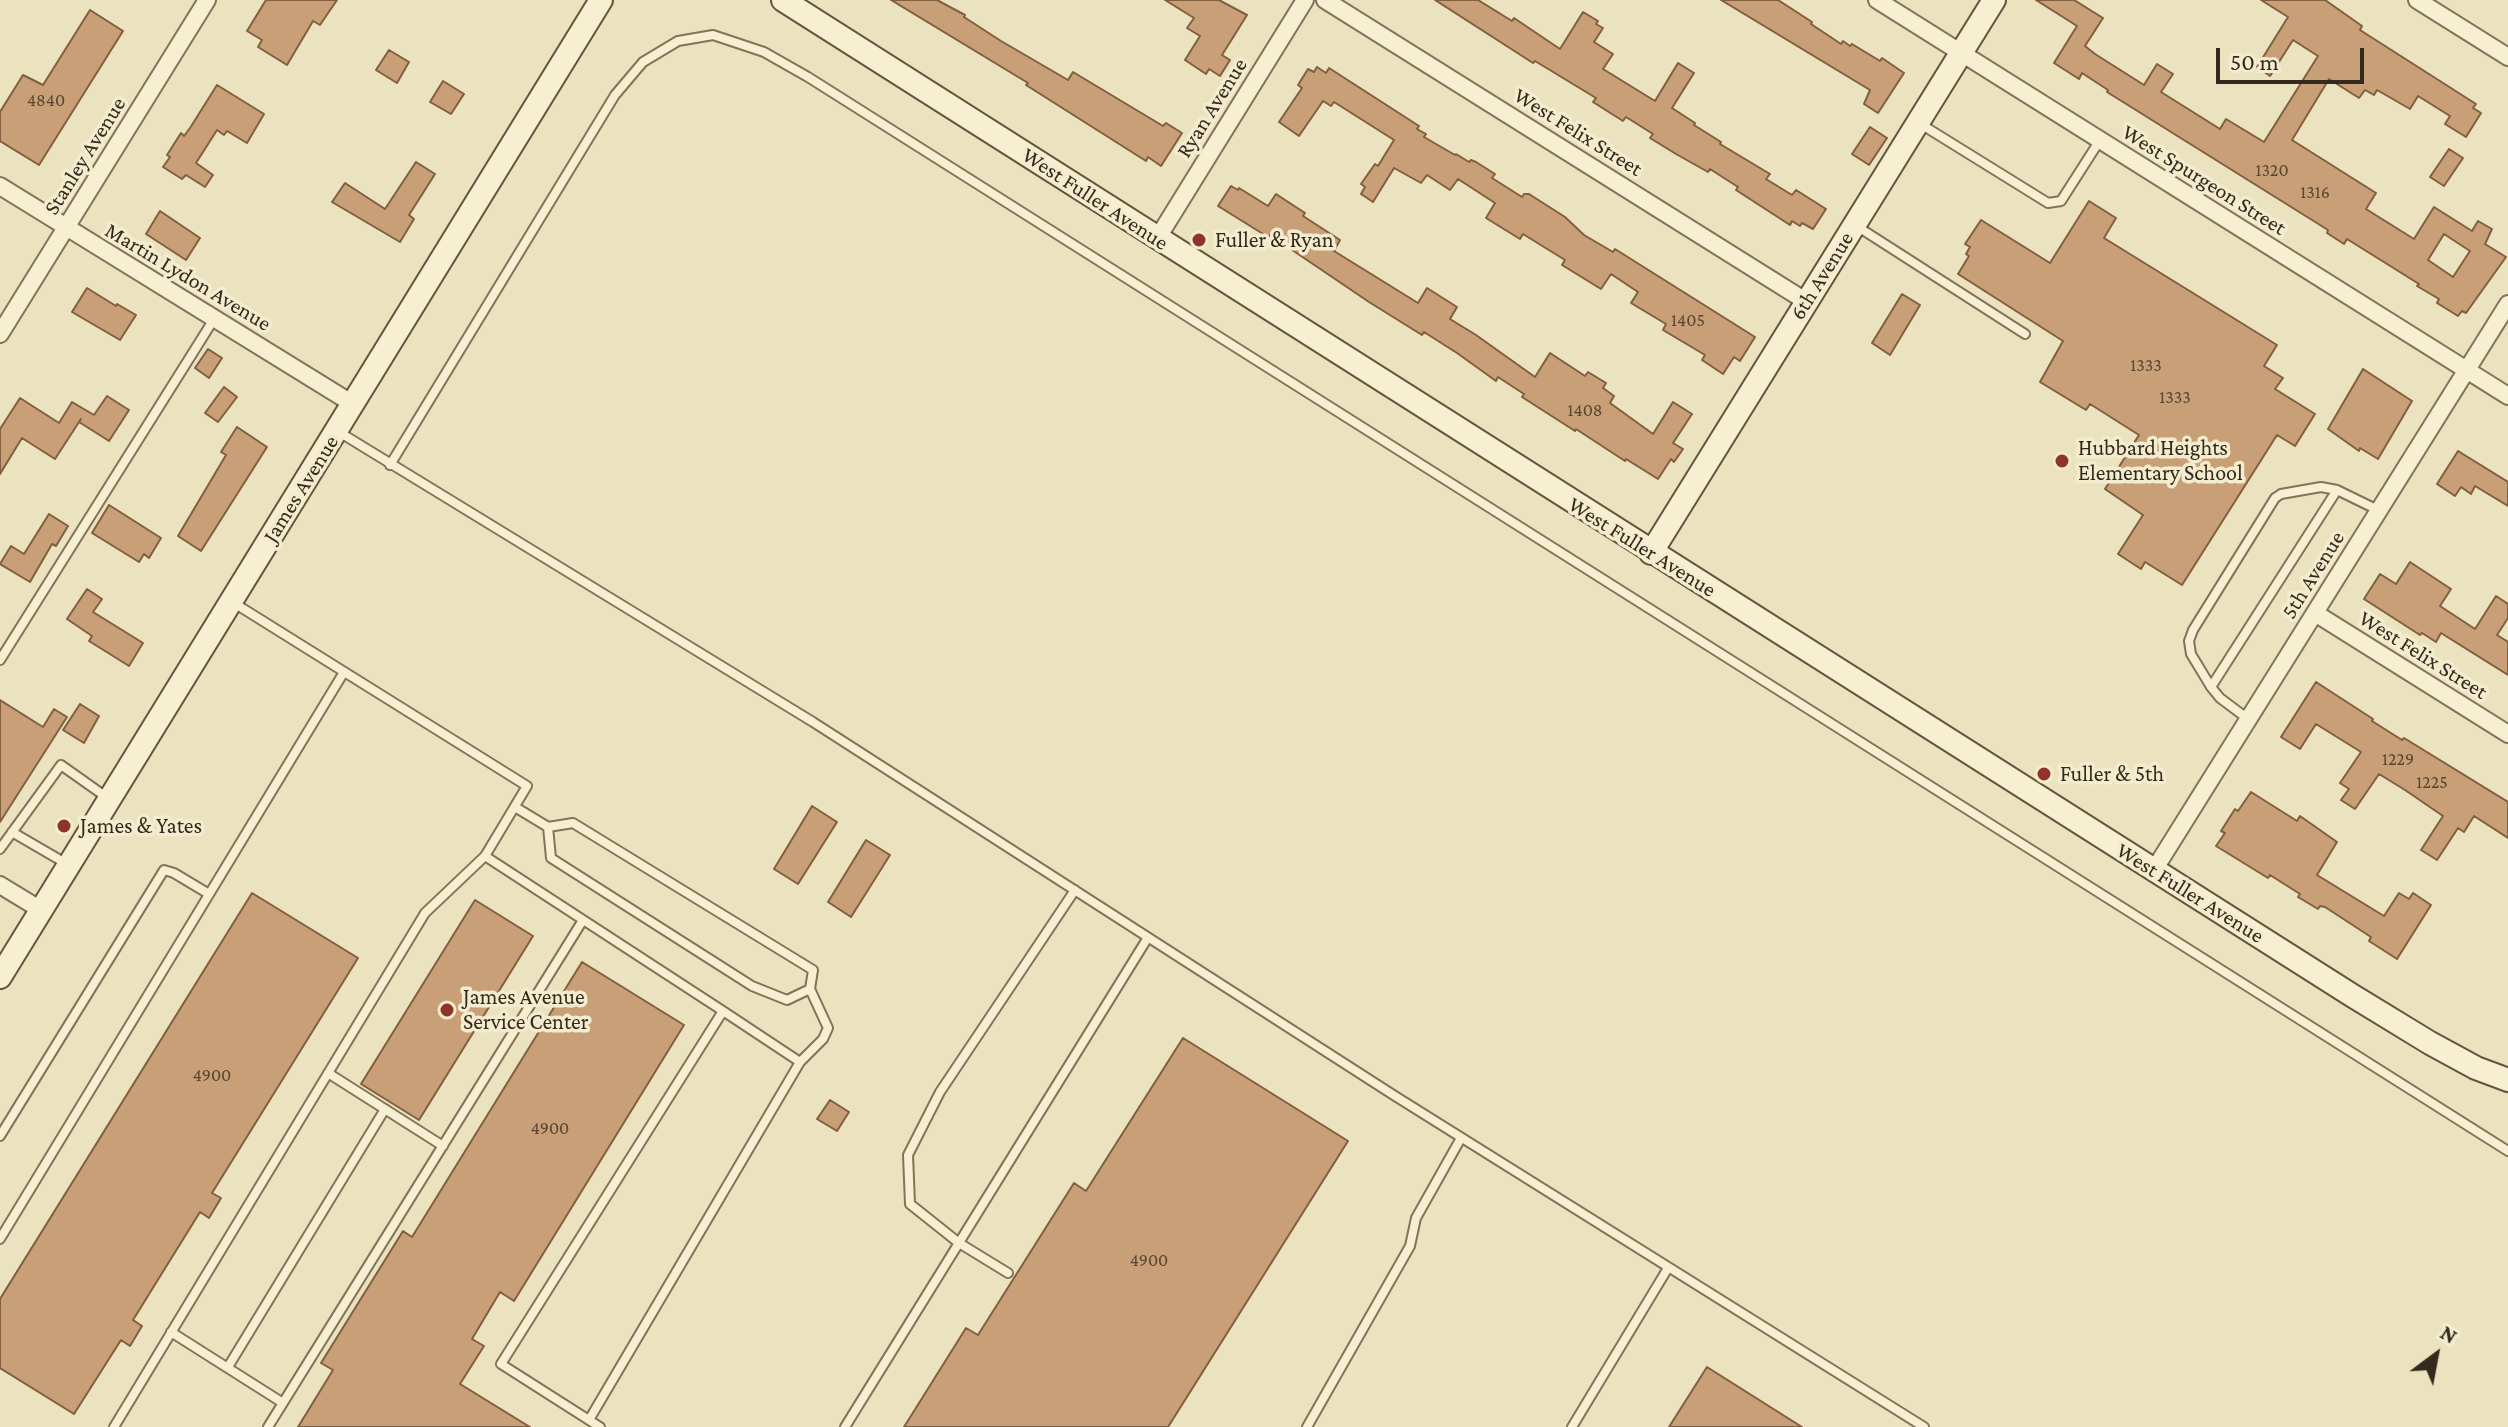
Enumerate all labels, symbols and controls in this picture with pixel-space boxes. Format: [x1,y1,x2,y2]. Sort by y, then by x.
scale bar [2220,32,2368,82]
text: 50 m [2230,48,2279,75]
street label: Ryan Avenue [1171,53,1253,163]
street label: West Felix Street [1509,82,1647,182]
house number: 4840 [27,89,65,111]
street label: Stanley Avenue [38,92,132,220]
street label: West Spurgeon Street [2117,119,2291,241]
street label: West Fuller Avenue [1017,142,1173,256]
house number: 1320 [2255,159,2289,181]
house number: 1316 [2300,181,2330,203]
street label: Martin Lydon Avenue [100,217,276,337]
place label: Fuller & Ryan [1215,227,1334,253]
street label: 6th Avenue [1785,227,1859,325]
marker: Fuller & Ryan [1190,231,1208,249]
house number: 1405 [1671,309,1705,331]
house number: 1333 [2130,354,2162,376]
house number: 1333 [2159,386,2191,408]
house number: 1408 [1567,399,1603,421]
street label: James Avenue [258,430,344,548]
place label: Hubbard Heights Elementary School [2078,435,2243,486]
marker: Hubbard Heights Elementary School [2053,452,2071,470]
street label: West Fuller Avenue [1563,491,1721,603]
street label: 5th Avenue [2276,526,2350,624]
street label: West Felix Street [2354,605,2492,705]
house number: 1229 [2382,748,2414,770]
place label: Fuller & 5th [2060,761,2164,787]
marker: Fuller & 5th [2035,765,2053,783]
house number: 1225 [2416,771,2448,793]
place label: James & Yates [80,813,202,839]
marker: James & Yates [55,817,73,835]
street label: West Fuller Avenue [2111,837,2269,949]
place label: James Avenue Service Center [463,984,589,1036]
marker: James Avenue Service Center [438,1001,456,1019]
house number: 4900 [193,1064,231,1086]
house number: 4900 [531,1117,569,1139]
house number: 4900 [1130,1249,1168,1271]
north arrow [2396,1315,2476,1395]
text: N [2436,1320,2462,1349]

